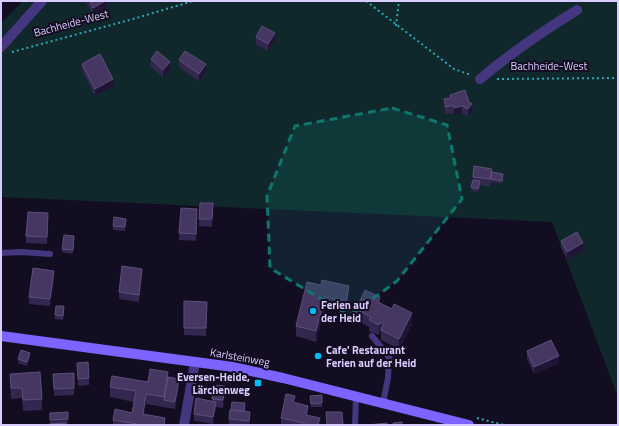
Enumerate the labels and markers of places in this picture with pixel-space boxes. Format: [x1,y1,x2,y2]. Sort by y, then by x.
place label: Ferien auf der Heid [321,297,369,326]
marker: Ferien auf der Heid [308,306,318,316]
place label: Cafe' Restaurant Ferien auf der Heid [326,342,416,371]
marker: Cafe' Restaurant Ferien auf der Heid [313,351,323,361]
place label: Eversen-Heide, Lärchenweg [177,369,250,398]
marker: Eversen-Heide, Lärchenweg [253,378,263,388]

